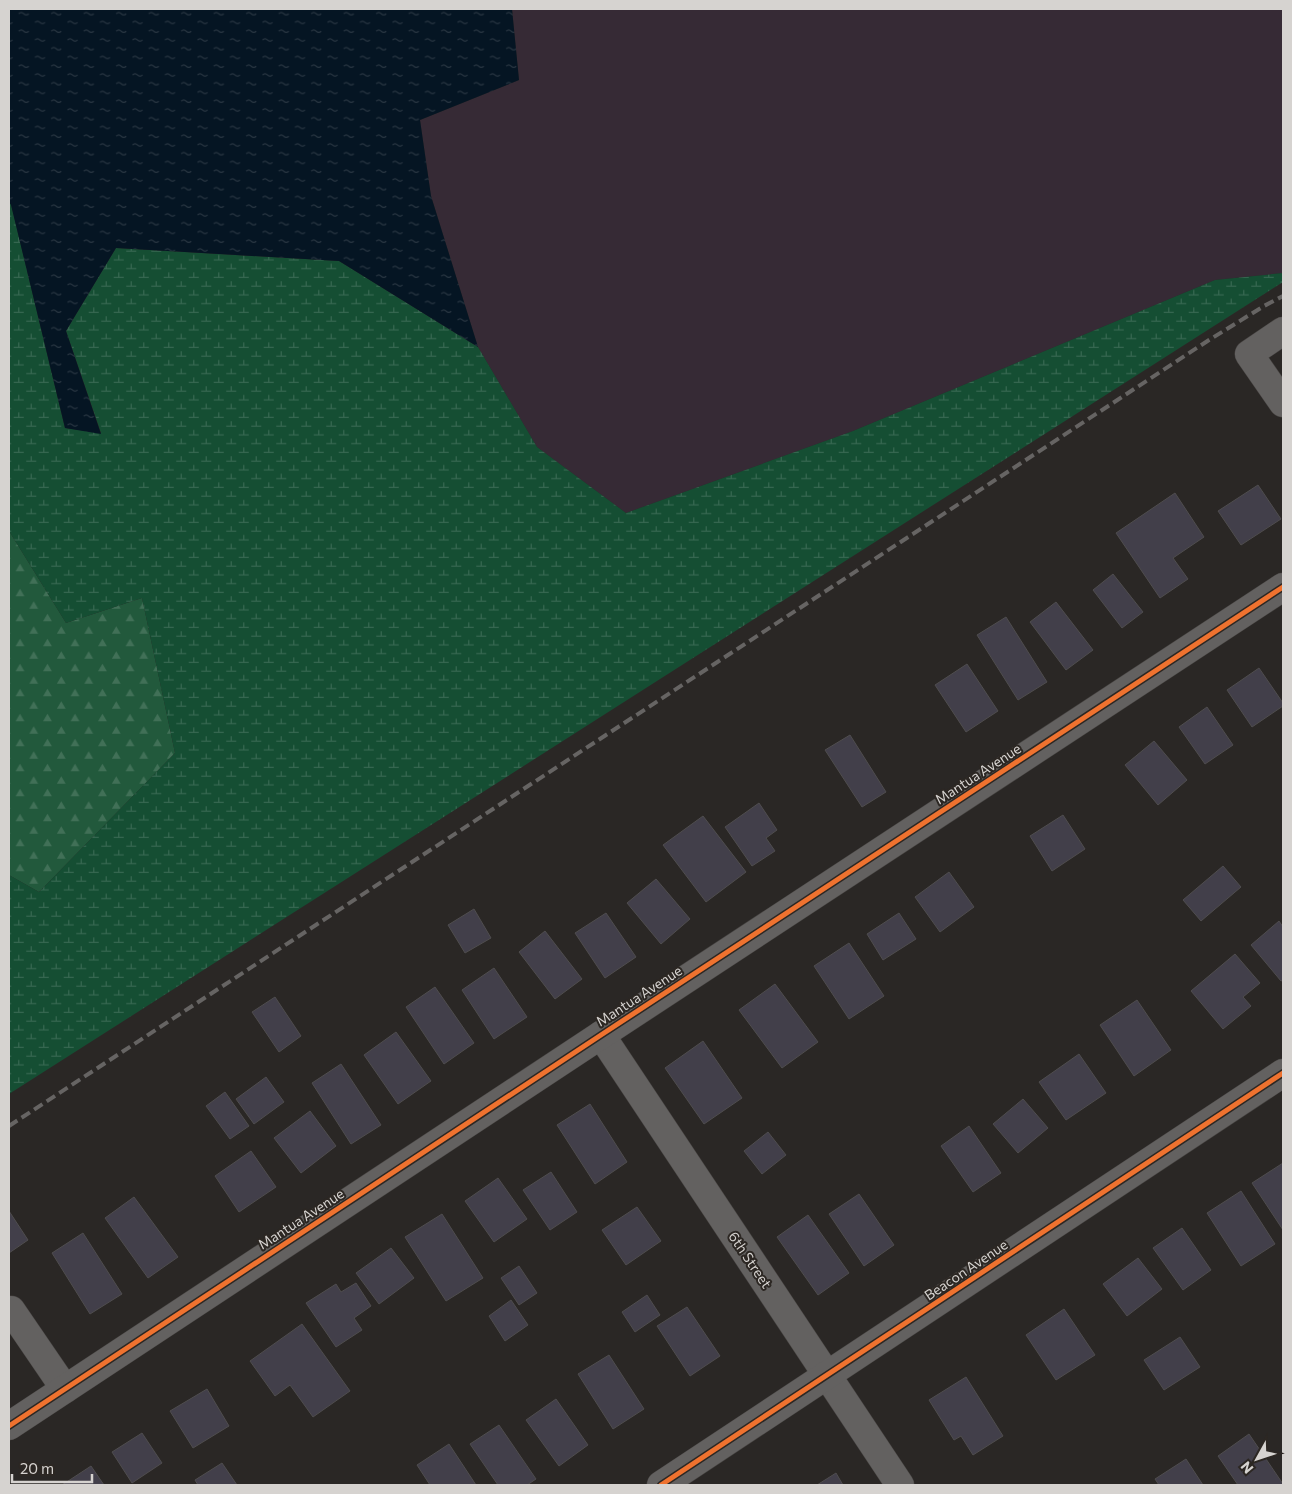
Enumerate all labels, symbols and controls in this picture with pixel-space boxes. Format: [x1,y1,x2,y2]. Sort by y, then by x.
street label: Mantua Avenue [932,740,1024,808]
street label: Mantua Avenue [593,962,685,1030]
street label: Mantua Avenue [255,1185,347,1253]
street label: 6th Street [725,1228,776,1291]
street label: Beacon Avenue [921,1236,1010,1304]
north arrow [1232,1434,1282,1484]
scale bar [12,1452,92,1484]
text: N [1237,1458,1257,1477]
text: 20 m [20,1459,54,1477]

